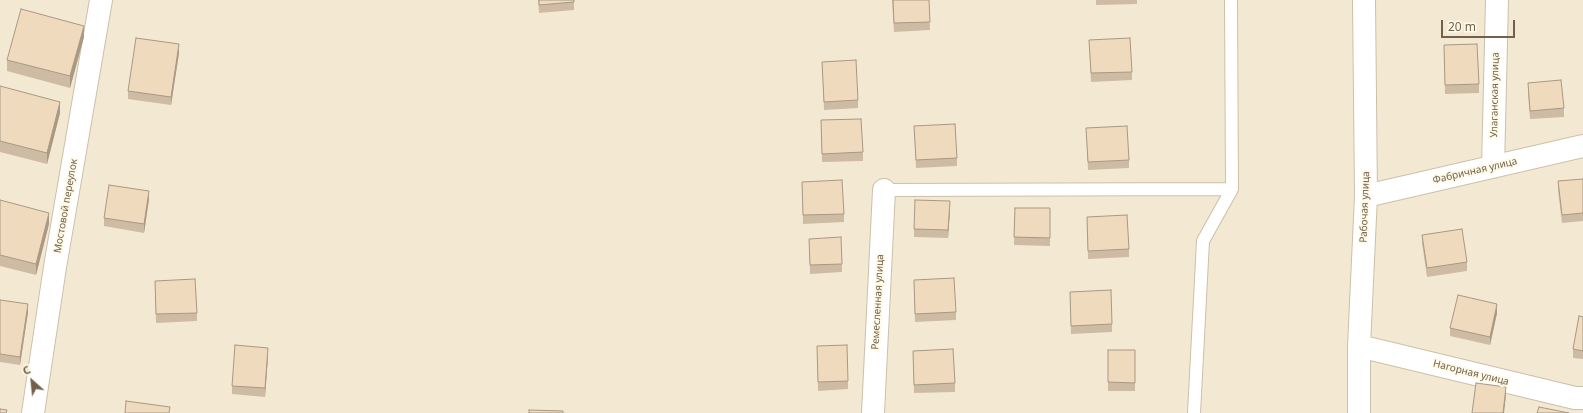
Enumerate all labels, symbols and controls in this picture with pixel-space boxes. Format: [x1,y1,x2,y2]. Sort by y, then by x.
scale bar [1443,12,1517,38]
text: 20 m [1448,18,1476,35]
street label: Улаганская улица [1488,52,1502,138]
street label: Фабричная улица [1432,155,1518,187]
street label: Мостовой переулок [52,158,80,254]
street label: Рабочая улица [1358,171,1372,243]
street label: Ремесленная улица [870,254,886,350]
street label: Нагорная улица [1432,358,1510,388]
north arrow [12,361,52,401]
text: С [20,362,33,378]

